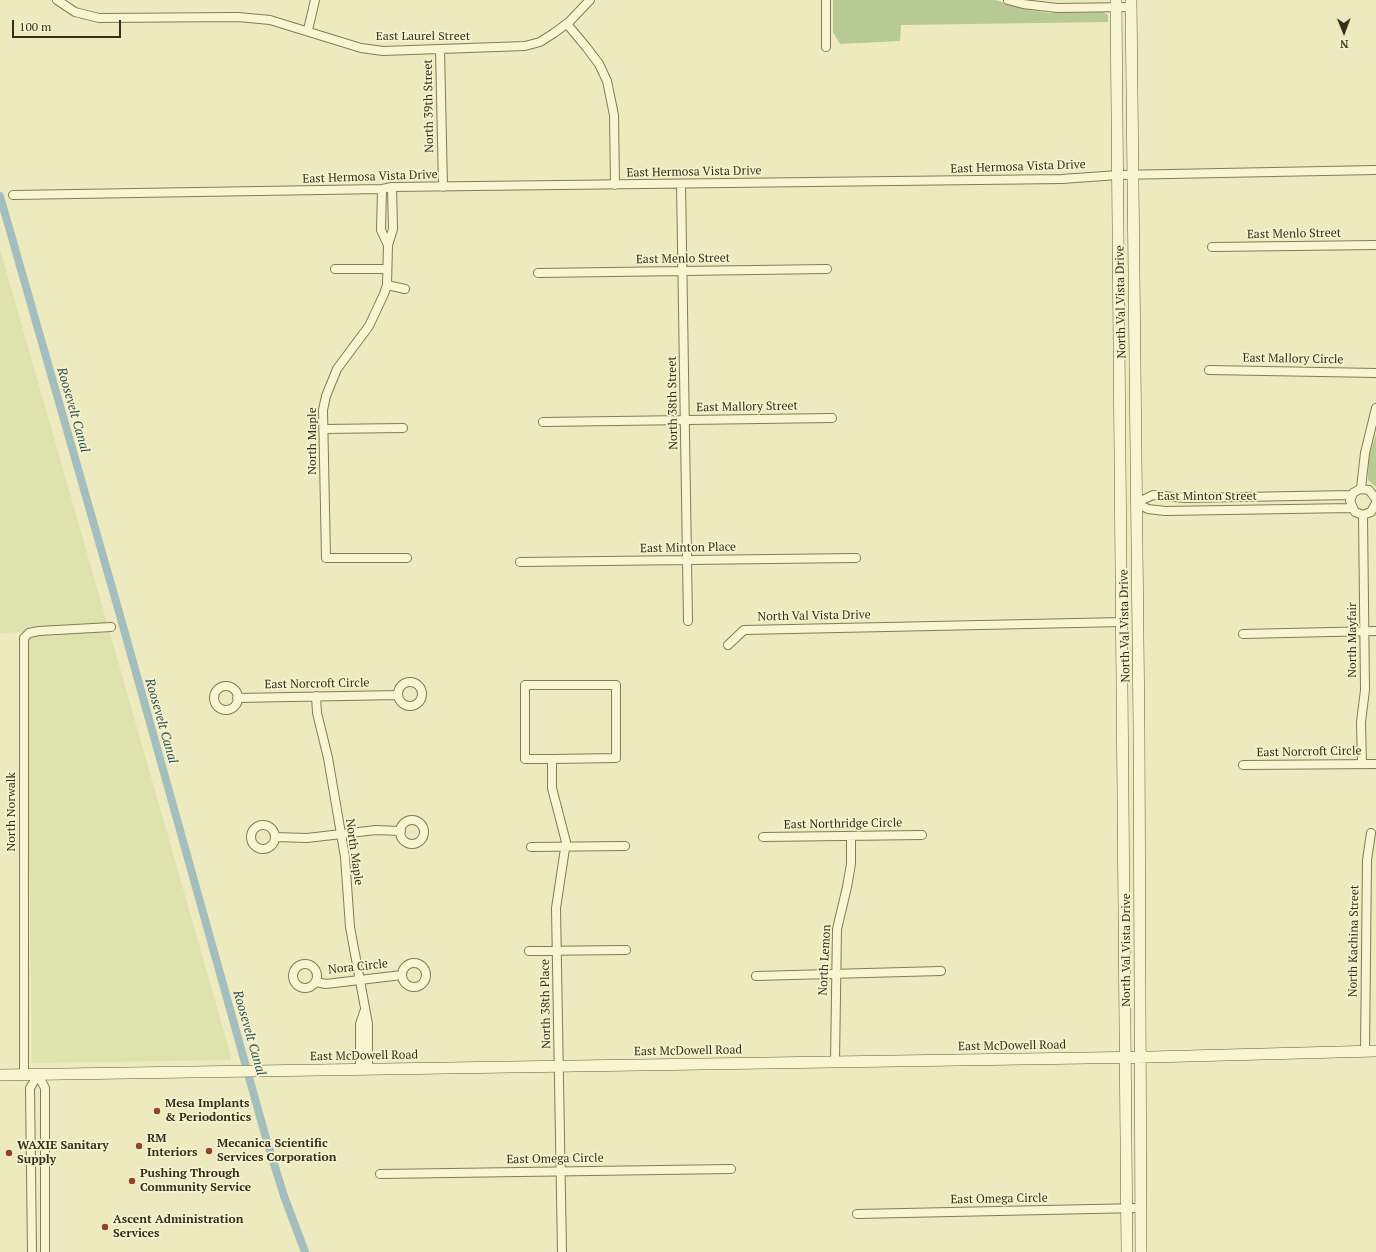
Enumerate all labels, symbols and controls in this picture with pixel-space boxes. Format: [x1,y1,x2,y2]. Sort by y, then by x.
scale bar [14,12,123,38]
north arrow [1324,12,1364,52]
text: 100 m [19,19,51,34]
street label: East Laurel Street [376,30,470,44]
text: N [1340,37,1349,51]
street label: North 39th Street [421,59,437,153]
street label: East Hermosa Vista Drive [950,157,1086,177]
street label: East Hermosa Vista Drive [626,164,762,180]
street label: East Hermosa Vista Drive [302,167,438,187]
street label: East Menlo Street [1247,226,1341,242]
street label: North Val Vista Drive [1113,245,1129,359]
street label: East Menlo Street [636,251,730,267]
street label: East Mallory Circle [1242,351,1344,367]
street label: North 38th Street [665,356,681,450]
water label: Roosevelt Canal [53,366,93,454]
street label: East Mallory Street [696,399,798,415]
street label: North Maple [306,407,320,475]
street label: East Minton Street [1157,490,1257,504]
street label: East Minton Place [640,540,736,556]
street label: North Val Vista Drive [1117,569,1133,683]
street label: North Mayfair [1346,602,1360,678]
street label: North Val Vista Drive [757,608,871,624]
street label: East Norcroft Circle [264,676,370,692]
water label: Roosevelt Canal [141,677,181,765]
street label: East Norcroft Circle [1256,744,1362,760]
street label: North Norwalk [5,772,19,852]
street label: East Northridge Circle [784,816,902,832]
street label: North Maple [342,818,366,886]
street label: North Kachina Street [1346,885,1362,997]
street label: North Val Vista Drive [1120,893,1134,1007]
street label: North Lemon [816,924,834,996]
street label: Nora Circle [327,957,389,977]
street label: North 38th Place [538,959,554,1049]
water label: Roosevelt Canal [229,989,269,1077]
street label: East McDowell Road [958,1038,1066,1054]
street label: East McDowell Road [634,1043,742,1059]
street label: East McDowell Road [310,1048,418,1064]
place label: Mesa Implants & Periodontics [165,1097,251,1125]
marker: Mesa Implants & Periodontics [152,1106,162,1116]
place label: RM Interiors [147,1132,197,1160]
place label: Mecanica Scientific Services Corporation [217,1137,336,1165]
place label: WAXIE Sanitary Supply [17,1139,109,1167]
marker: RM Interiors [134,1141,144,1151]
marker: Mecanica Scientific Services Corporation [204,1146,214,1156]
marker: WAXIE Sanitary Supply [4,1148,14,1158]
street label: East Omega Circle [506,1151,604,1167]
place label: Pushing Through Community Service [140,1167,251,1195]
marker: Pushing Through Community Service [127,1176,137,1186]
street label: East Omega Circle [950,1191,1048,1207]
place label: Ascent Administration Services [113,1213,243,1241]
marker: Ascent Administration Services [100,1222,110,1232]

